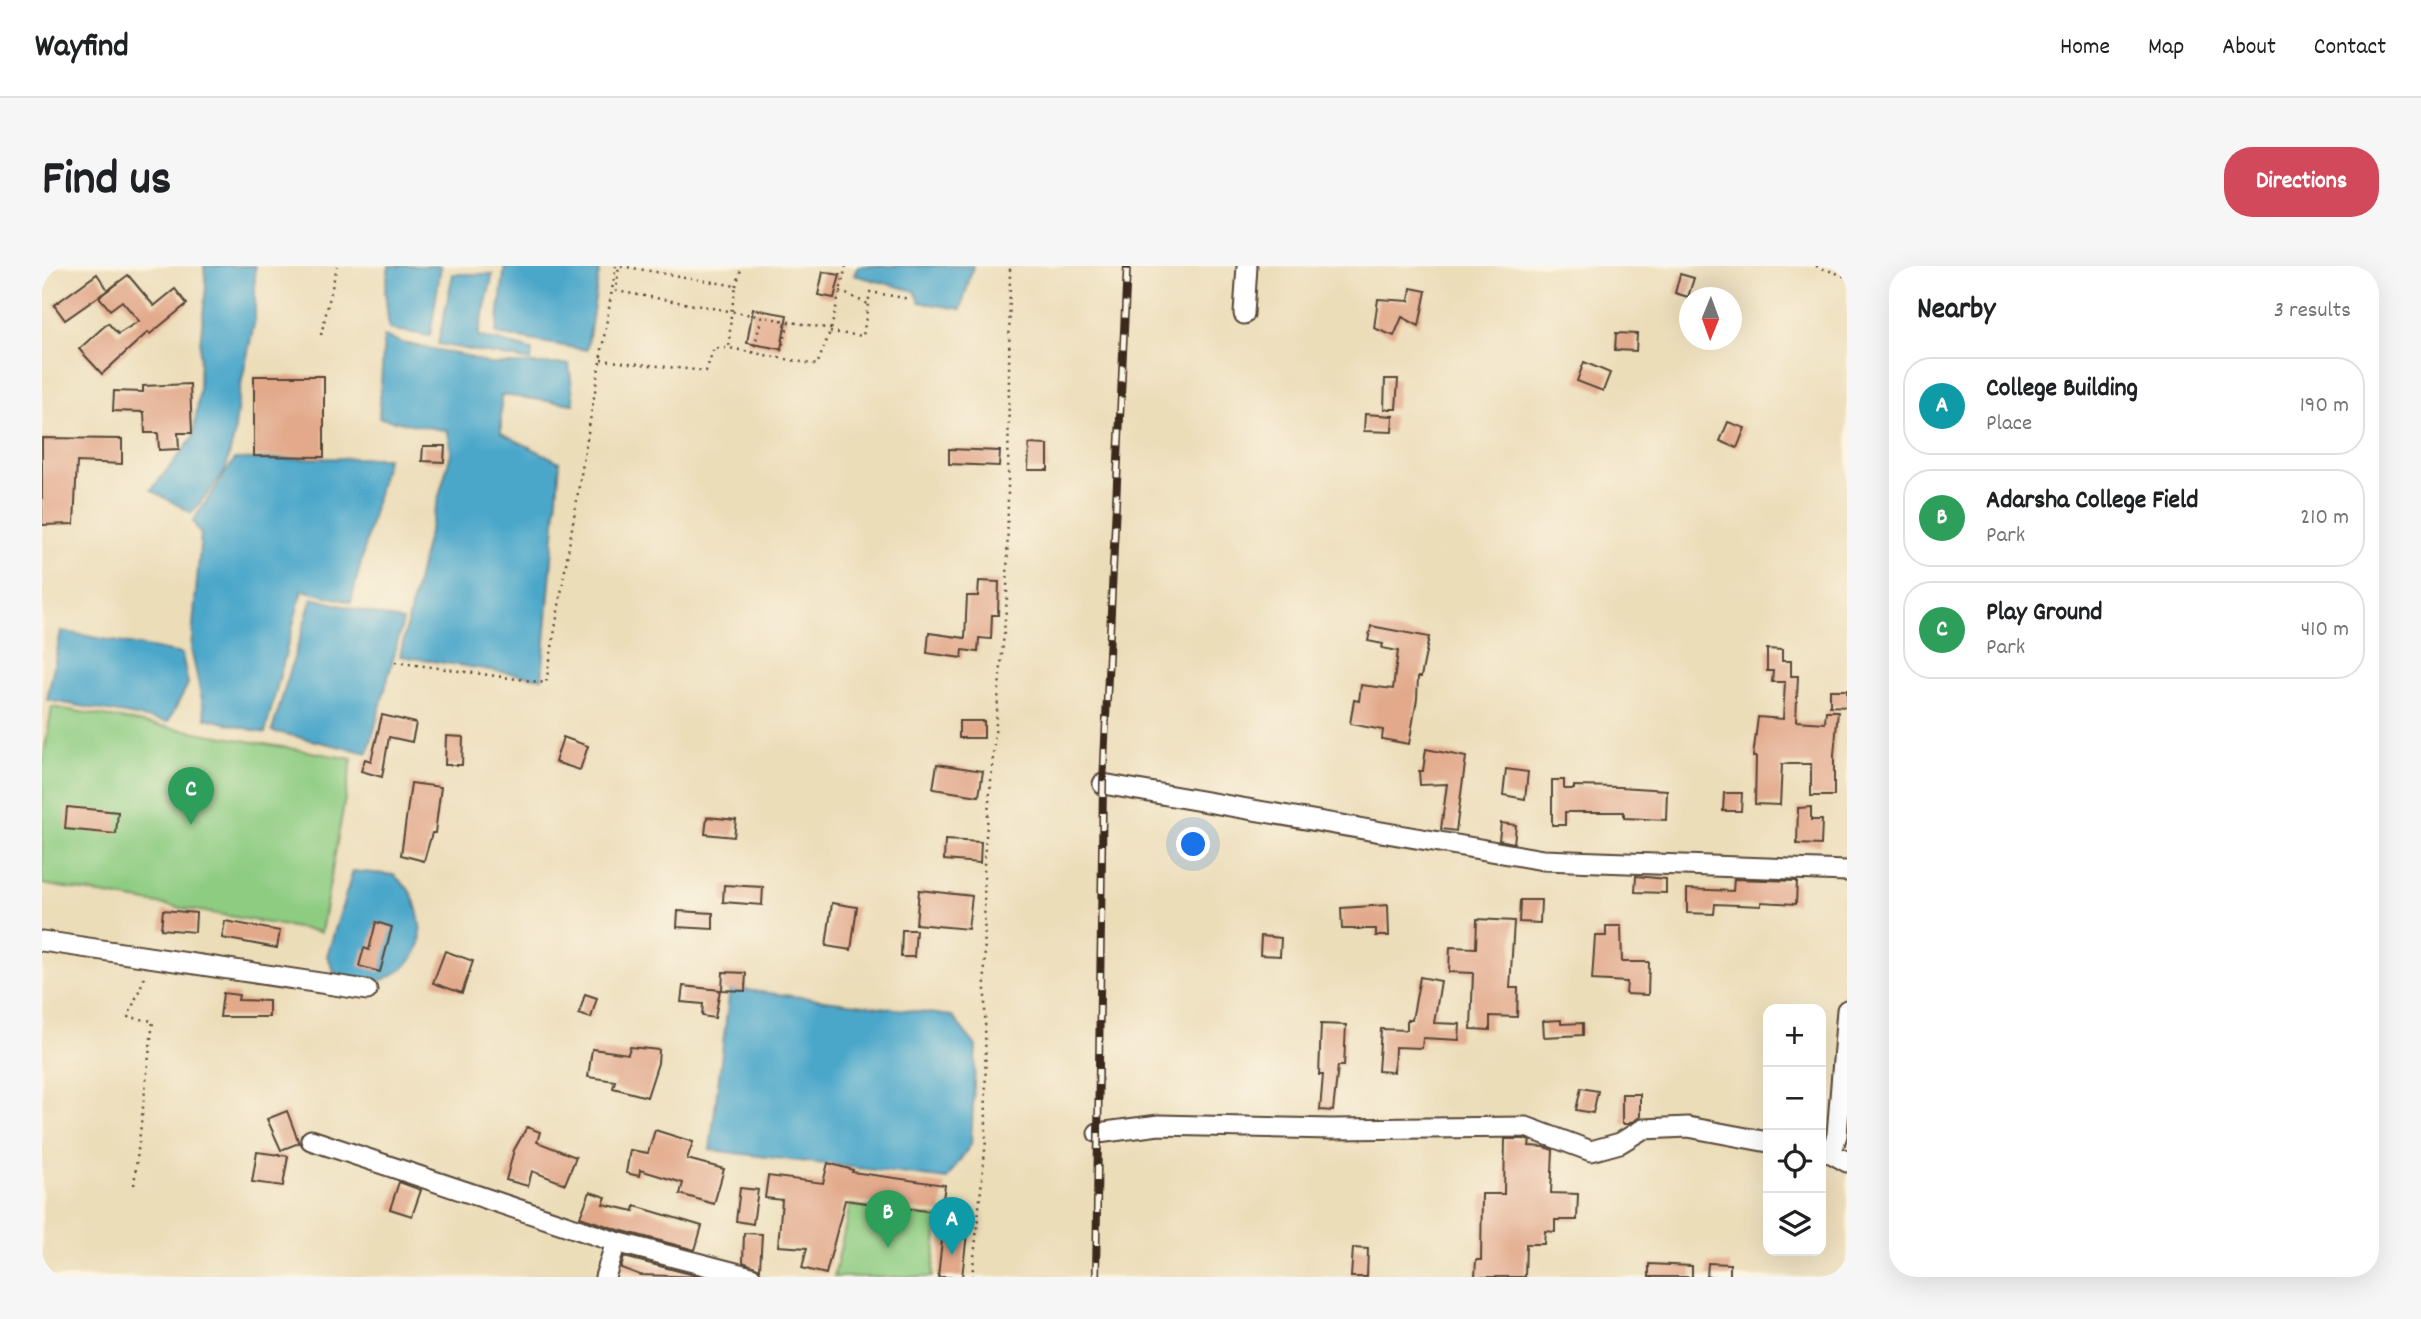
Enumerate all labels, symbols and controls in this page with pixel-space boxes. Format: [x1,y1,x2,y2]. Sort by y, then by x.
text: Wayfind [35,25,129,72]
text: Home [2060,31,2110,65]
text: Map [2148,31,2184,65]
text: About [2222,31,2276,65]
text: Contact [2314,31,2386,65]
text: Find us [42,147,171,217]
button: Directions [2224,147,2379,217]
north arrow [1679,287,1742,350]
text: Nearby [1917,290,1995,333]
text: 3 results [2274,295,2351,328]
text: College Building [1986,371,2138,408]
text: A [1936,390,1948,423]
text: 190 m [2300,390,2349,423]
text: Place [1986,408,2032,441]
text: Adarsha College Field [1986,483,2198,520]
text: B [1937,502,1947,535]
text: 210 m [2300,502,2349,535]
text: Park [1986,520,2025,553]
text: Play Ground [1986,595,2102,632]
text: C [1936,614,1948,647]
text: 410 m [2301,614,2349,647]
text: Park [1986,632,2025,665]
pin: C [168,767,214,825]
your location [1176,827,1210,861]
map controls [1763,1004,1826,1256]
button: + [1763,1004,1826,1067]
button: − [1763,1067,1826,1130]
button: locate [1763,1130,1826,1193]
pin: B [865,1190,911,1248]
button: layers [1763,1193,1826,1256]
pin: A [929,1197,975,1255]

